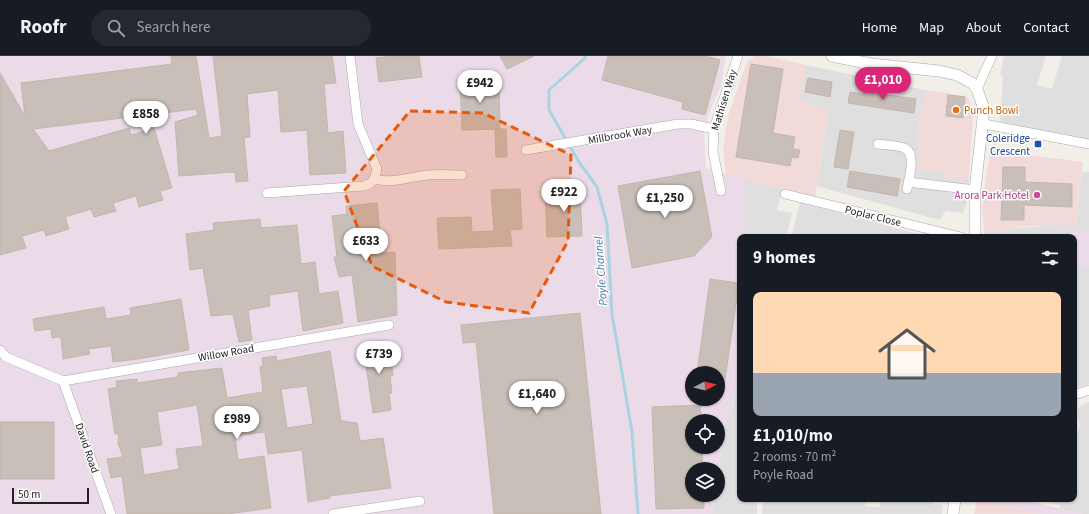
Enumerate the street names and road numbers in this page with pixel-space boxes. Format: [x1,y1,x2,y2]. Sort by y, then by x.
street label: Mathisen Way [708,68,740,132]
street label: Millbrook Way [587,122,653,148]
street label: Poplar Close [843,202,903,230]
street label: Willow Road [197,341,255,365]
street label: David Road [71,421,103,475]

